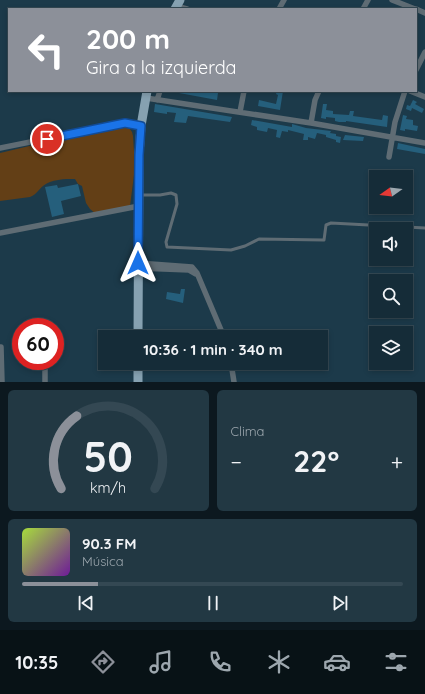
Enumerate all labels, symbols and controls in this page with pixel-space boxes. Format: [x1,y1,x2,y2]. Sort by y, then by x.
text: 200 m [86,21,170,56]
icon: left [20,24,72,76]
text: Gira a la izquierda [86,56,237,79]
pin [30,122,64,156]
icon: arrive [36,128,58,150]
north arrow [369,170,413,214]
map controls [369,170,413,370]
button: sound [369,222,413,266]
position arrow [117,242,159,284]
button: search [369,274,413,318]
speed limit sign: 60 [12,318,64,370]
button: layers [369,326,413,370]
text: 10:36 · 1 min · 340 m [143,340,283,359]
text: Clima [231,423,265,439]
text: 50 [83,429,133,481]
text: 22° [293,442,339,480]
text: − [231,448,242,476]
text: + [391,448,403,476]
text: km/h [90,478,126,496]
text: 90.3 FM [82,534,136,553]
text: Música [82,553,124,569]
icon: previous [75,592,97,614]
icon: pause [202,592,224,614]
icon: next [329,592,351,614]
icon: directions [89,648,117,676]
icon: music [147,648,175,676]
icon: phone [206,648,234,676]
icon: climate [265,648,293,676]
icon: car [323,648,351,676]
icon: filters [382,648,410,676]
text: 10:35 [15,651,58,674]

